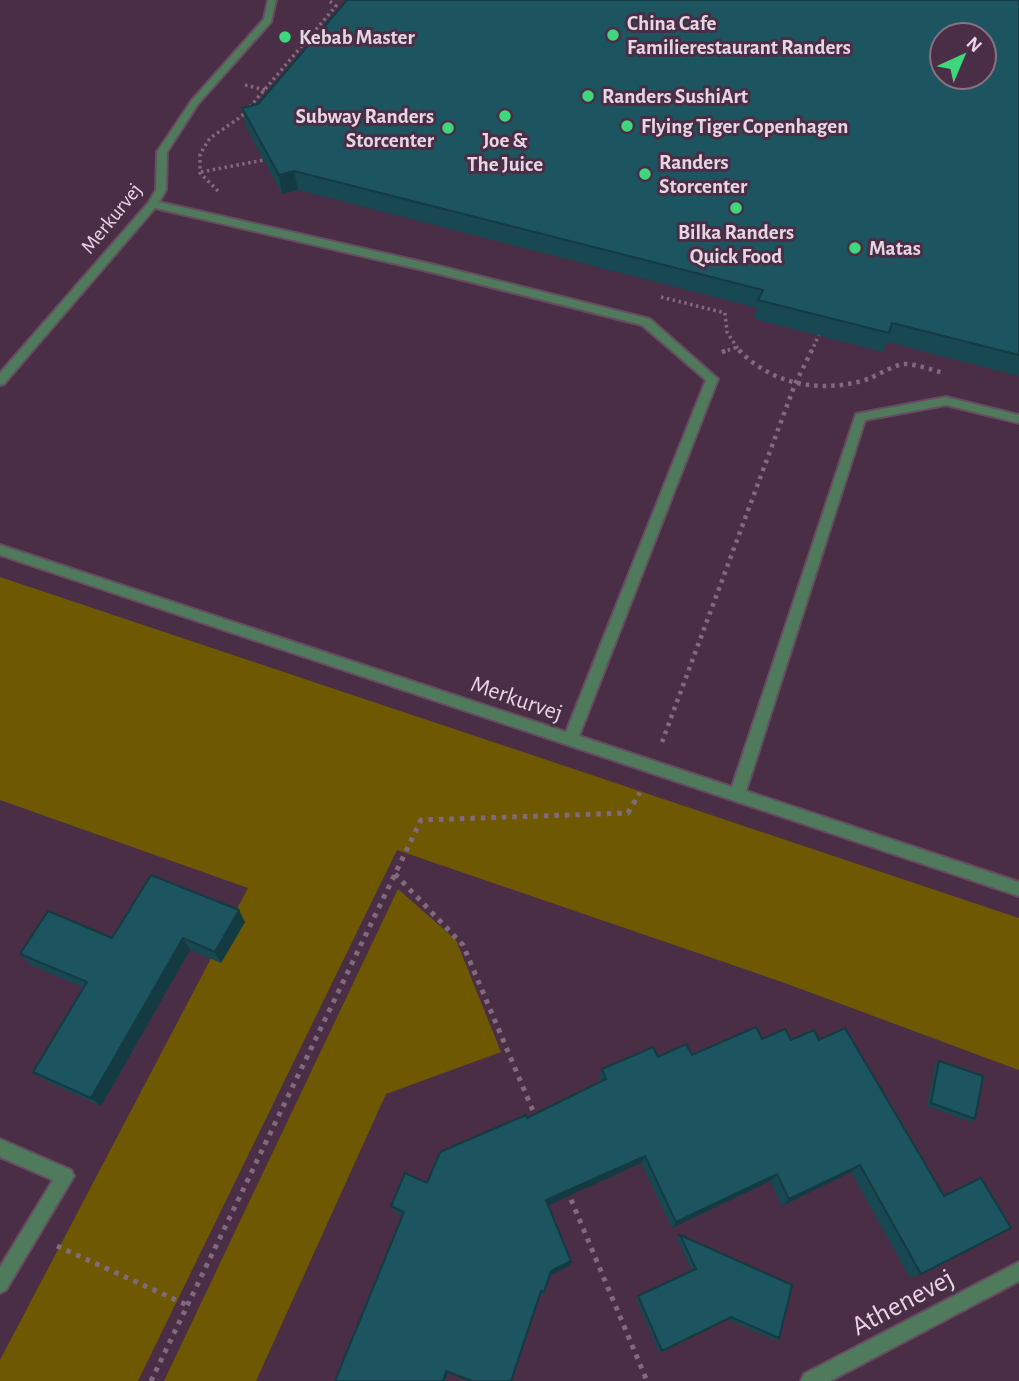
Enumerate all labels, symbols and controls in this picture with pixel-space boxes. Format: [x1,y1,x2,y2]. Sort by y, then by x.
place label: China Cafe Familierestaurant Randers [627,13,851,58]
north arrow [928,21,998,91]
place label: Kebab Master [299,27,415,48]
marker: China Cafe Familierestaurant Randers [605,27,621,43]
marker: Kebab Master [277,29,293,45]
text: N [962,33,985,56]
place label: Randers SushiArt [602,86,748,107]
marker: Randers SushiArt [580,88,596,104]
place label: Subway Randers Storcenter [295,106,435,151]
marker: Joe & The Juice [497,108,513,124]
place label: Flying Tiger Copenhagen [641,116,848,137]
marker: Flying Tiger Copenhagen [619,118,635,134]
marker: Subway Randers Storcenter [440,120,456,136]
place label: Joe & The Juice [467,130,543,175]
place label: Randers Storcenter [659,152,748,197]
marker: Randers Storcenter [637,166,653,182]
street label: Merkurvej [77,179,146,257]
marker: Bilka Randers Quick Food [728,200,744,216]
place label: Bilka Randers Quick Food [678,222,794,268]
place label: Matas [869,238,921,259]
marker: Matas [847,240,863,256]
street label: Merkurvej [468,672,566,726]
street label: Athenevej [847,1264,959,1341]

